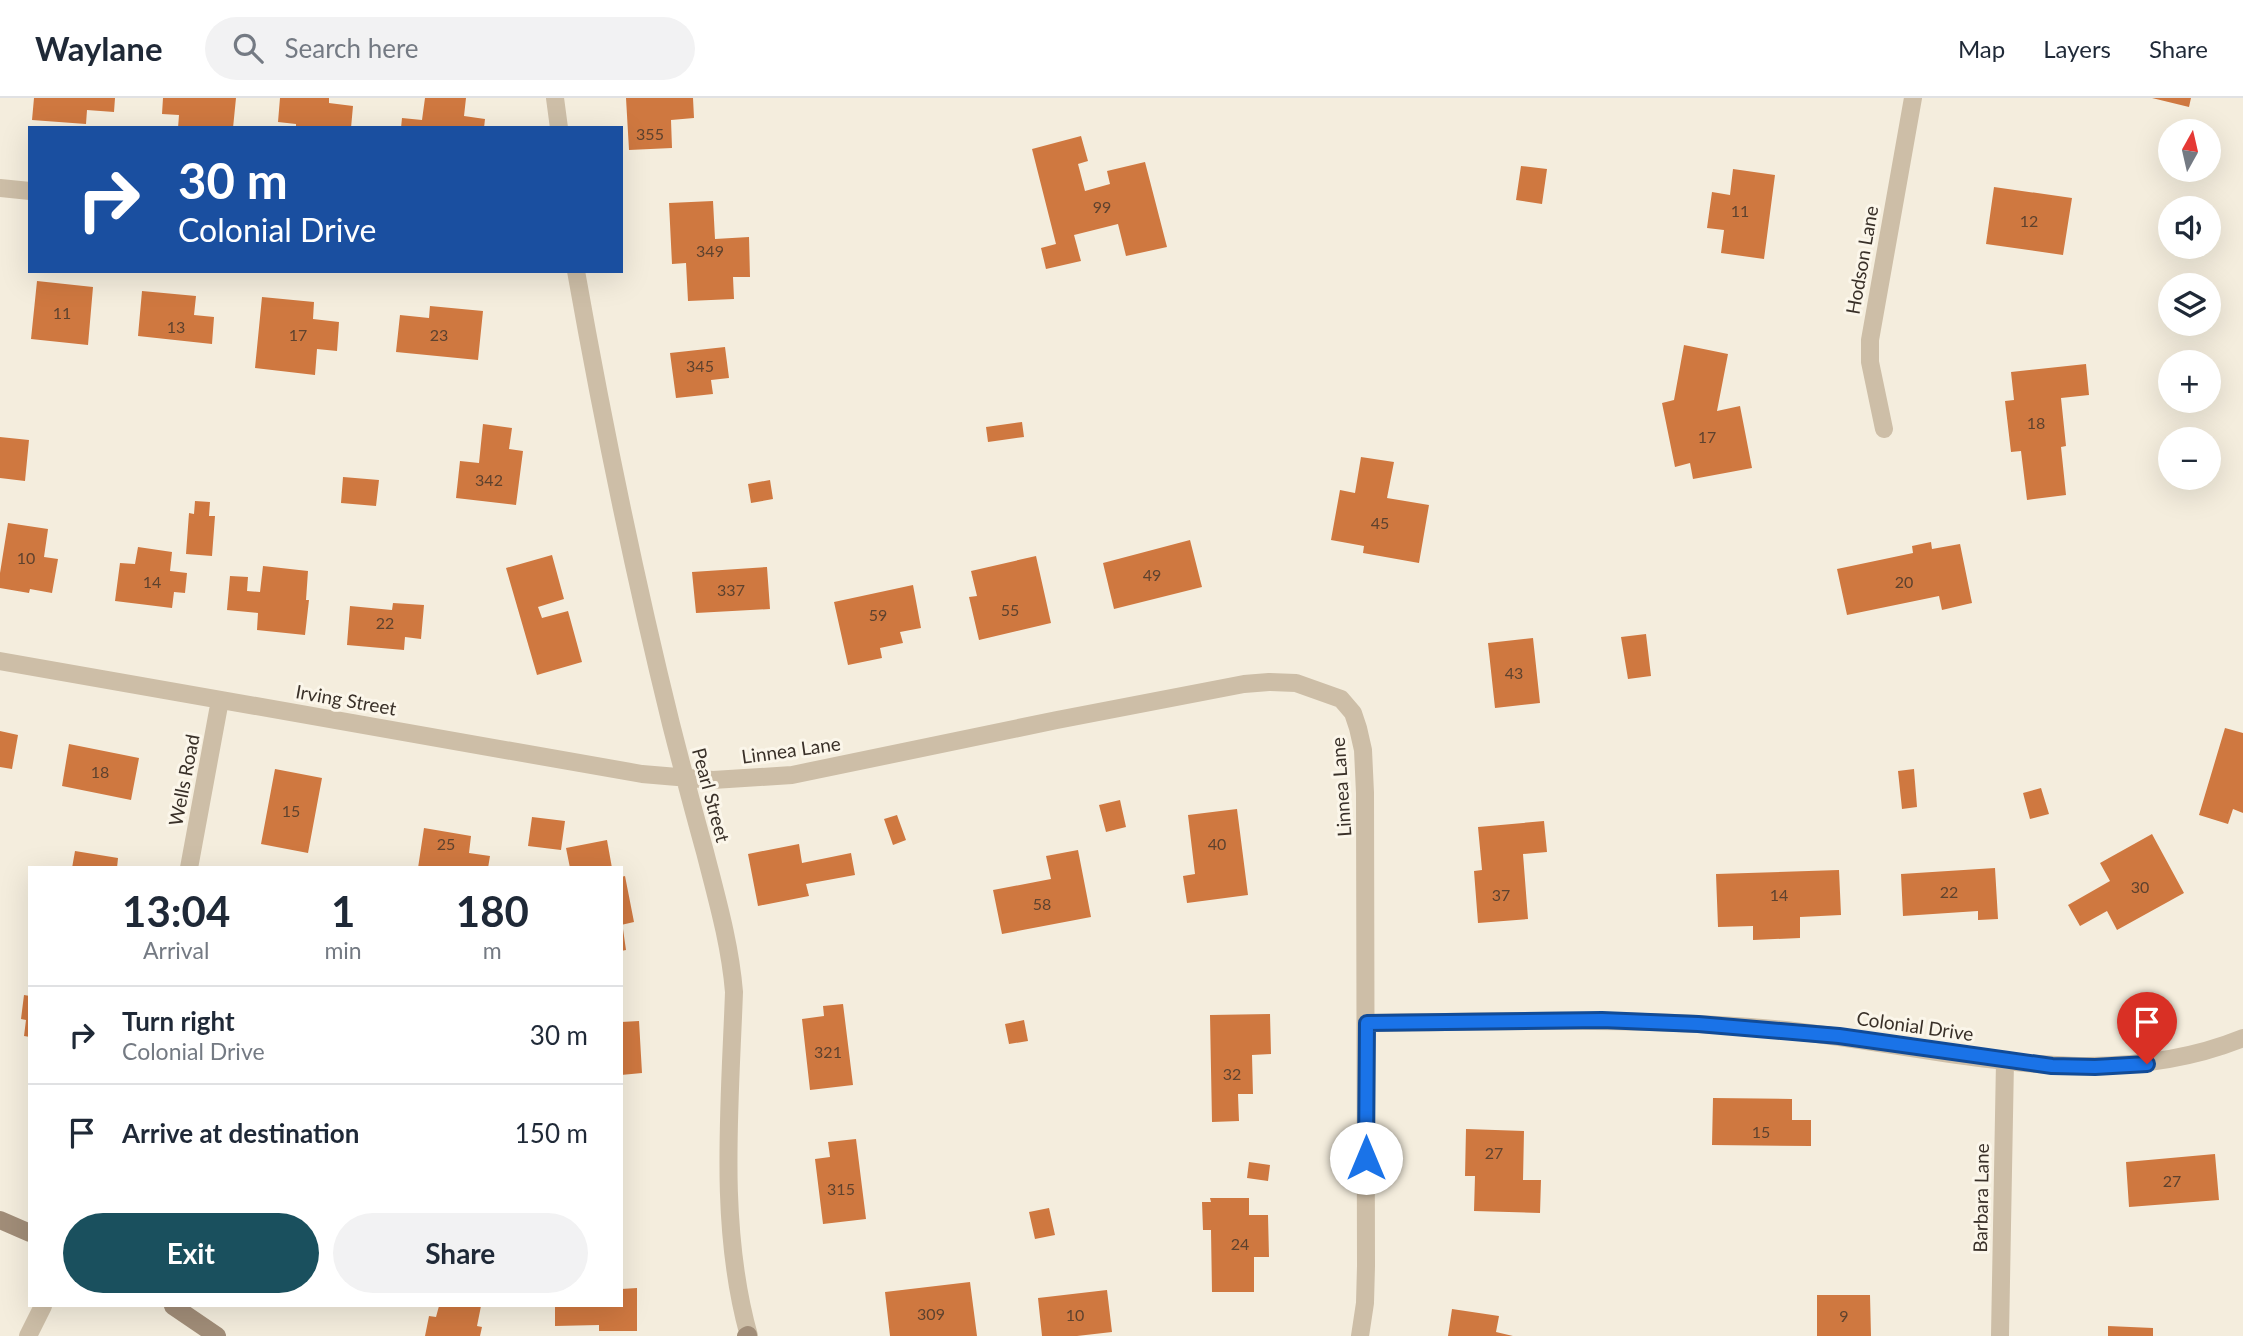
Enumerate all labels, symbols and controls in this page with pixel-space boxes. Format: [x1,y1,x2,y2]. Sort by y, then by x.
search box [205,17,695,80]
text: Waylane [35,28,163,68]
icon: search [229,29,267,67]
text: Search here [285,32,419,64]
text: Map [1958,34,2005,63]
text: Layers [2043,34,2111,63]
text: Share [2149,34,2208,63]
north arrow [2158,119,2221,182]
map controls [2158,119,2221,490]
house number: 355 [636,124,664,143]
text: 30 m [178,151,288,209]
icon: right [63,154,154,245]
button: sound [2158,196,2221,259]
house number: 99 [1093,197,1111,216]
house number: 11 [1731,201,1749,220]
street label: Hodson Lane [1841,204,1882,316]
text: Colonial Drive [178,210,376,249]
house number: 12 [2020,211,2038,230]
house number: 349 [696,241,724,260]
button: layers [2158,273,2221,336]
house number: 11 [53,303,71,322]
house number: 13 [167,317,185,336]
house number: 17 [289,325,307,344]
house number: 23 [430,325,448,344]
button: + [2158,350,2221,413]
house number: 345 [686,356,714,375]
house number: 18 [2027,413,2045,432]
house number: 17 [1698,427,1716,446]
button: − [2158,427,2221,490]
house number: 342 [475,470,503,489]
house number: 45 [1371,513,1389,532]
house number: 10 [17,548,35,567]
house number: 49 [1143,565,1161,584]
house number: 14 [143,572,161,591]
house number: 20 [1895,572,1913,591]
house number: 337 [717,580,745,599]
house number: 55 [1001,600,1019,619]
house number: 59 [869,605,887,624]
house number: 22 [376,613,394,632]
house number: 43 [1505,663,1523,682]
street label: Irving Street [294,679,398,720]
street label: Linnea Lane [740,731,842,768]
street label: Wells Road [163,732,204,828]
street label: Linnea Lane [1326,737,1355,838]
street label: Pearl Street [688,745,735,845]
house number: 18 [91,762,109,781]
house number: 15 [282,801,300,820]
house number: 25 [437,834,455,853]
house number: 40 [1208,834,1226,853]
house number: 30 [2131,877,2149,896]
house number: 22 [1940,882,1958,901]
house number: 37 [1492,885,1510,904]
house number: 14 [1770,885,1788,904]
text: 13:04 [122,886,230,936]
text: 1 [331,886,355,936]
text: 180 [456,886,529,936]
house number: 58 [1033,894,1051,913]
text: Arrival [143,936,209,964]
text: min [324,936,362,964]
text: m [483,936,502,964]
pin [2117,992,2177,1064]
icon: arrive [2128,1003,2166,1041]
text: Turn right [122,1005,235,1037]
street label: Colonial Drive [1855,1006,1975,1045]
icon: right [63,1016,101,1054]
text: 30 m [530,1019,588,1051]
text: Colonial Drive [122,1037,265,1065]
house number: 321 [814,1042,842,1061]
house number: 32 [1223,1064,1241,1083]
icon: arrive [63,1114,101,1152]
text: Arrive at destination [122,1117,359,1149]
text: 150 m [515,1117,588,1149]
position arrow [1329,1121,1403,1195]
house number: 15 [1752,1122,1770,1141]
house number: 27 [1485,1143,1503,1162]
street label: Barbara Lane [1968,1143,1993,1253]
house number: 27 [2163,1171,2181,1190]
house number: 315 [827,1179,855,1198]
button: Exit [63,1213,319,1293]
button: Share [333,1213,588,1293]
house number: 24 [1231,1234,1249,1253]
house number: 309 [917,1304,945,1323]
house number: 10 [1066,1305,1084,1324]
house number: 9 [1839,1306,1849,1325]

